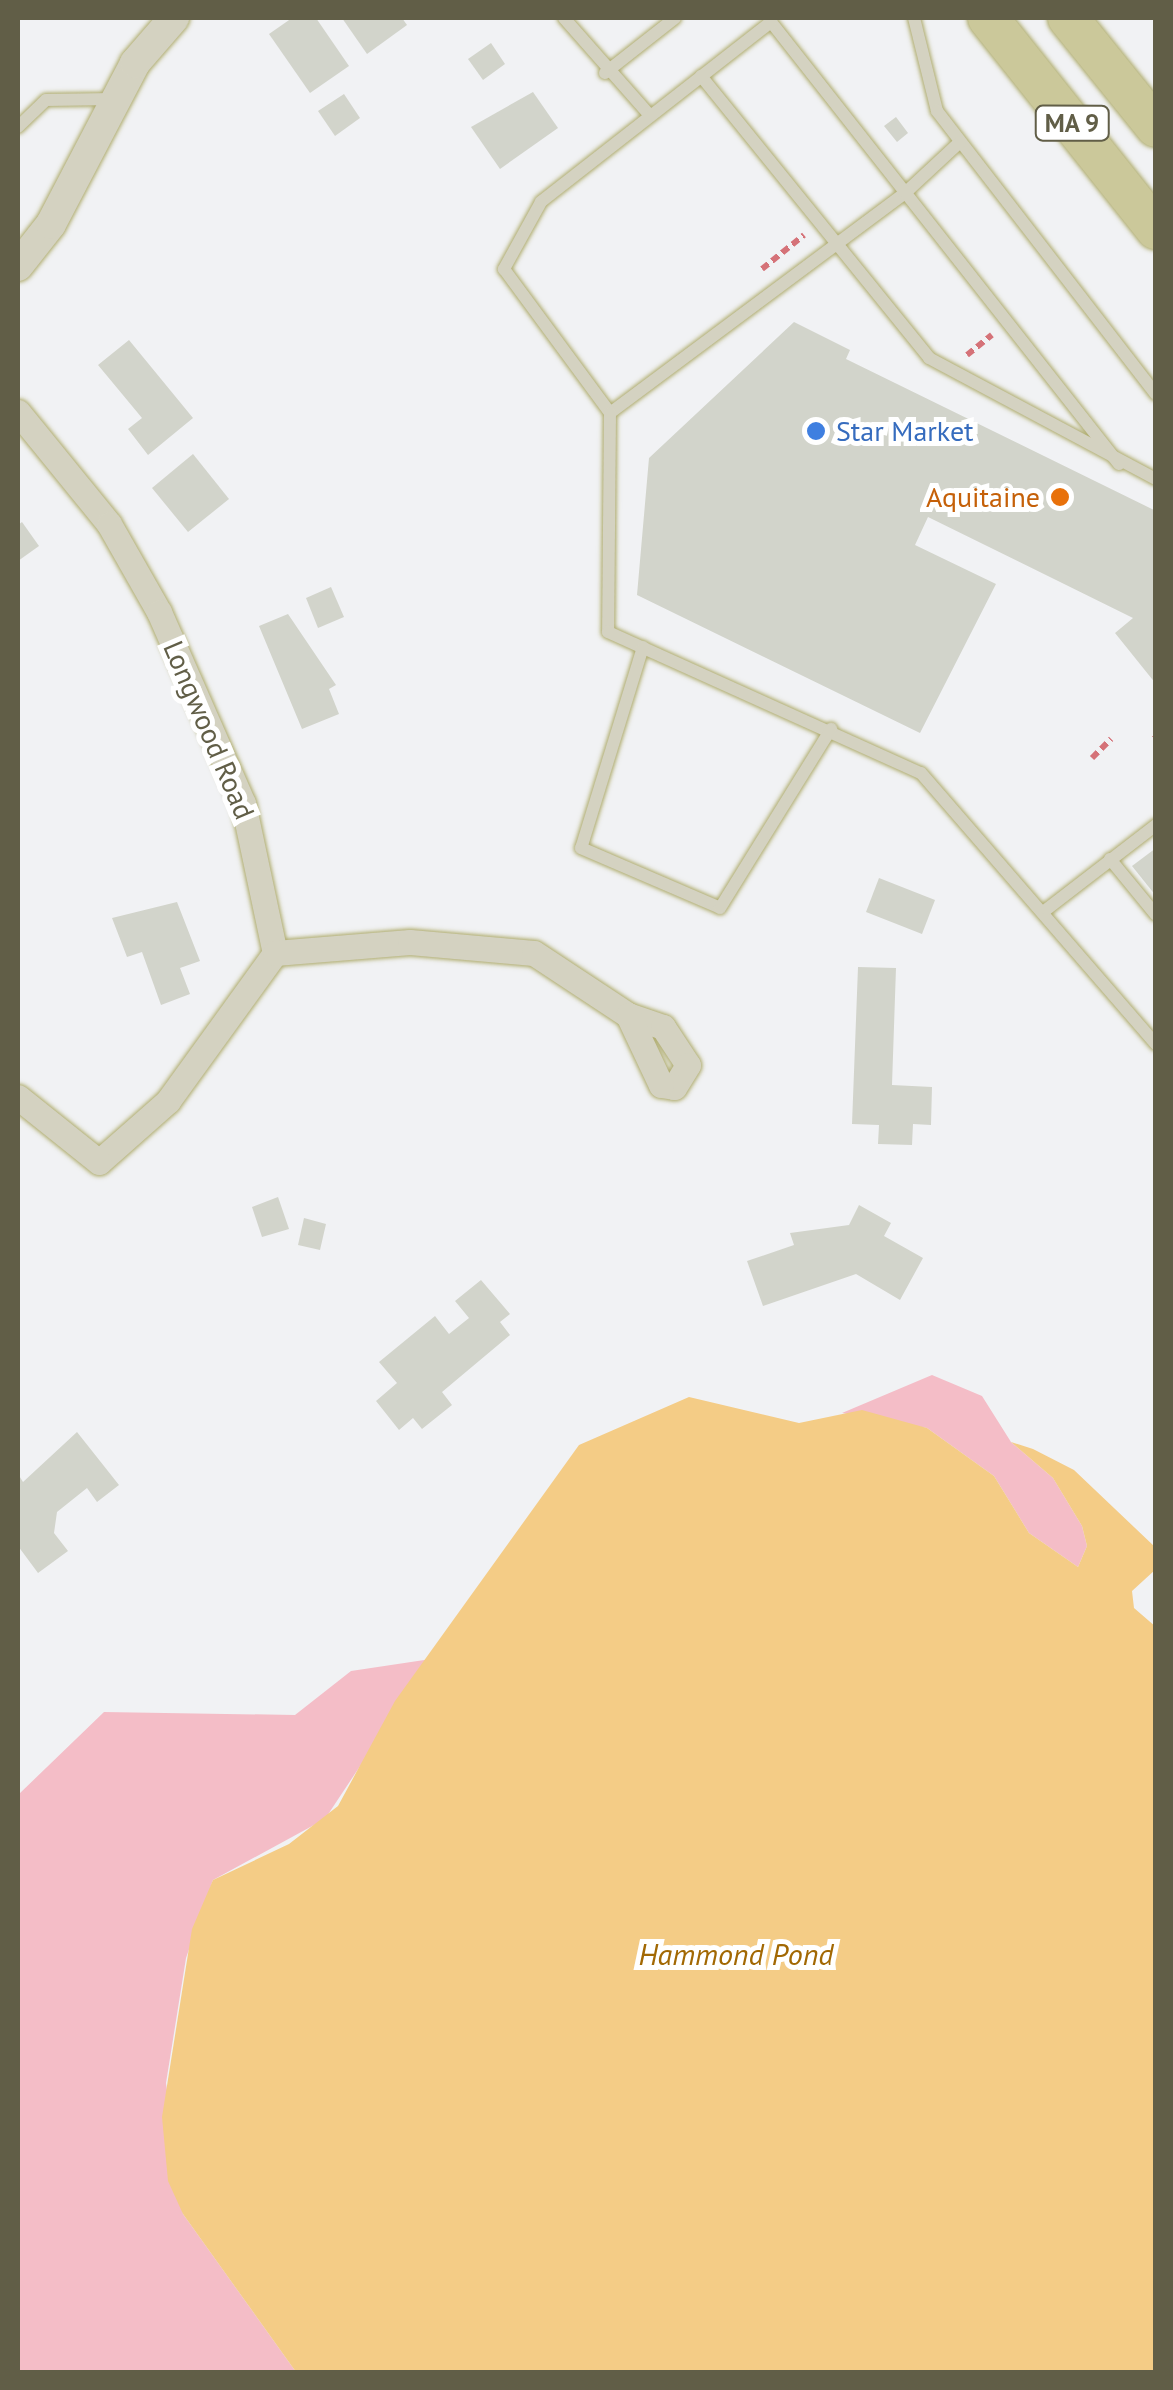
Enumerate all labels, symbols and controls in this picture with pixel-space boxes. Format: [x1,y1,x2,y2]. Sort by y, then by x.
road number: MA 9 [1032,103,1112,143]
place label: Star Market [836,414,974,448]
marker: Star Market [805,420,827,442]
place label: Aquitaine [926,480,1040,514]
marker: Aquitaine [1049,486,1071,508]
street label: Longwood Road [156,636,262,824]
water label: Hammond Pond [638,1936,834,1972]

